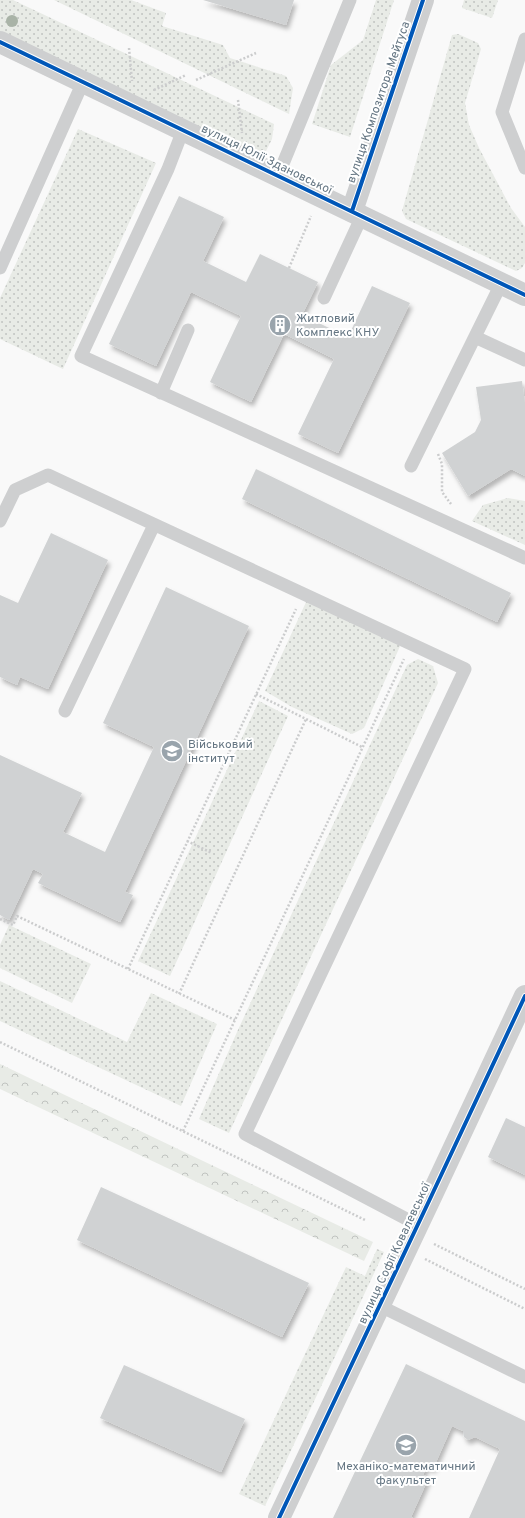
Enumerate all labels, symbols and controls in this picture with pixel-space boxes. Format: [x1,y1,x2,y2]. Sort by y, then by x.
street label: вулиця Композитора Мейтуса [344,19,414,185]
street label: вулиця Юлії Здановської [198,121,336,199]
place label: Житловий Комплекс КНУ [296,311,379,341]
building icon: Житловий Комплекс КНУ [267,312,293,338]
place label: Військовий інститут [188,737,253,767]
school or university icon: Військовий інститут [159,738,185,764]
street label: вулиця Софії Ковалевської [355,1179,435,1327]
school or university icon: Механіко-математичний факультет [393,1432,419,1458]
place label: Механіко-математичний факультет [336,1459,476,1489]

